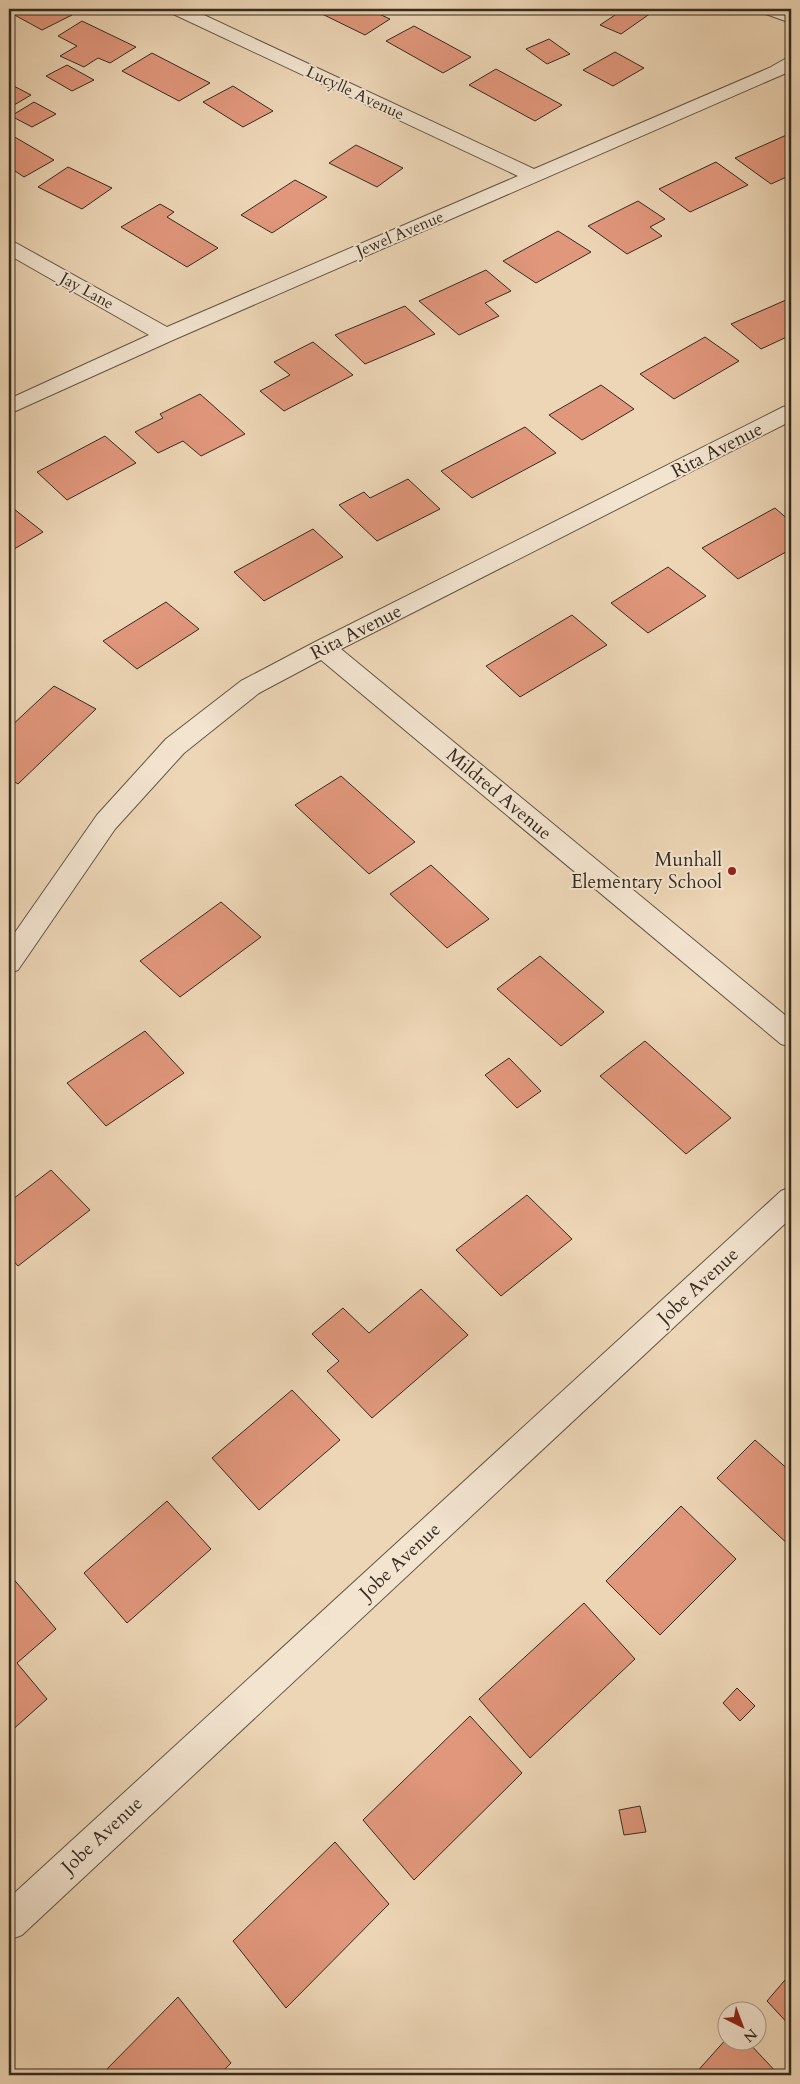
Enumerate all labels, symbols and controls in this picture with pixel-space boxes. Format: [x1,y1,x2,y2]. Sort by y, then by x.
street label: Lucylle Avenue [302,61,408,125]
street label: Jewel Avenue [351,206,447,263]
street label: Jay Lane [55,266,118,315]
street label: Rita Avenue [667,416,767,484]
street label: Rita Avenue [306,598,406,666]
street label: Mildred Avenue [441,742,557,846]
place label: Munhall Elementary School [571,847,722,895]
marker: Munhall Elementary School [726,865,738,877]
street label: Jobe Avenue [650,1242,744,1332]
street label: Jobe Avenue [352,1517,446,1607]
street label: Jobe Avenue [54,1791,148,1881]
north arrow [718,2002,768,2052]
text: N [739,2024,761,2046]

